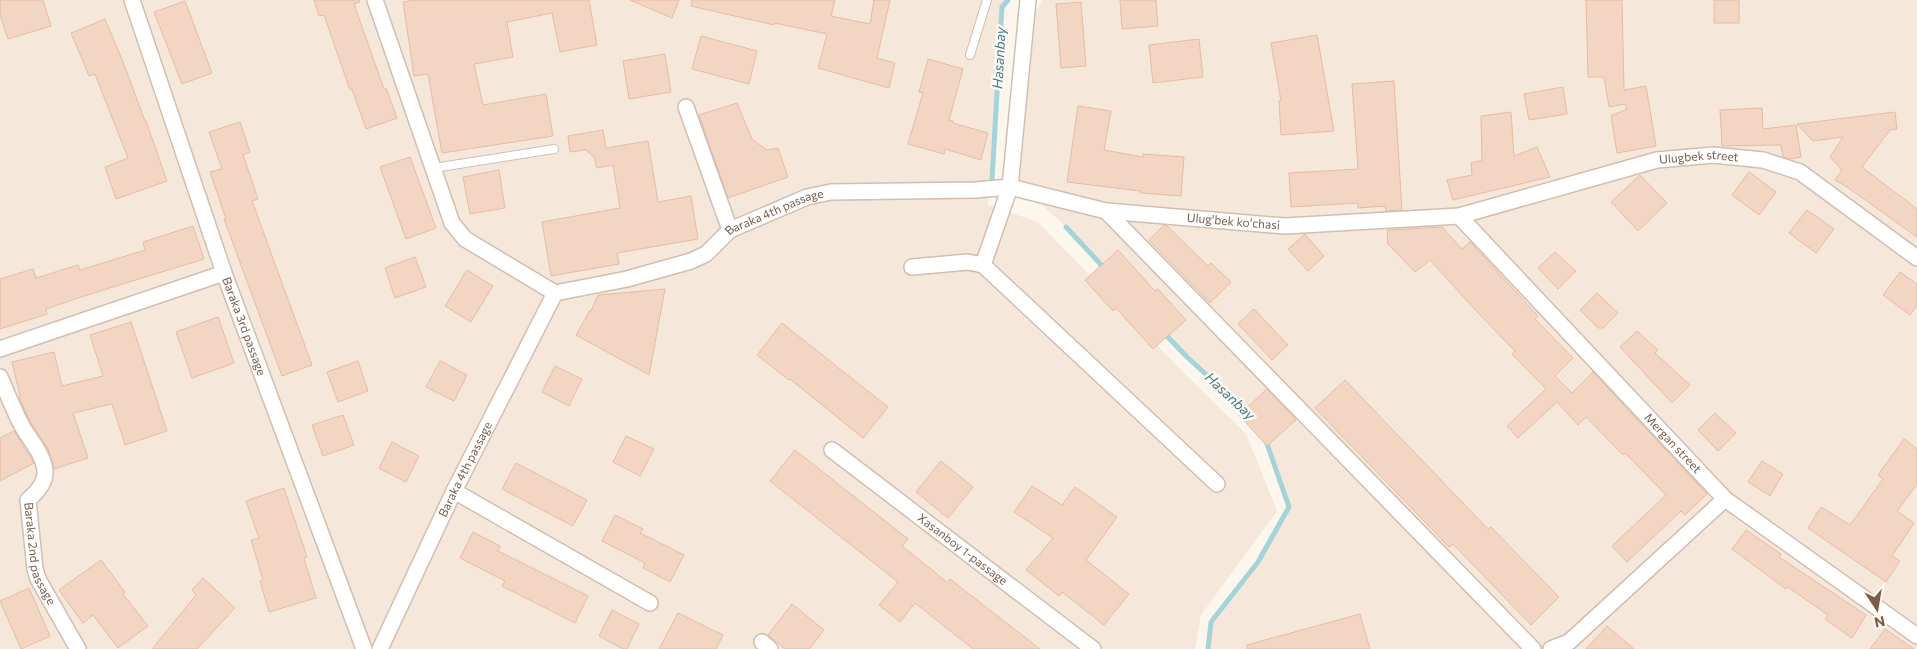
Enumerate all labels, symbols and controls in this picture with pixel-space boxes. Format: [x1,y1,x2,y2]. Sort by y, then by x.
water label: Hasanbay [988,26,1009,89]
street label: Ulugbek street [1658,147,1740,166]
street label: Baraka 4th passage [721,186,825,237]
street label: Ulug'bek ko'chasi [1186,210,1281,232]
street label: Baraka 3rd passage [220,275,270,377]
water label: Hasanbay [1202,368,1259,424]
street label: Mergan street [1642,410,1705,476]
street label: Baraka 4th passage [435,419,494,519]
street label: Baraka 2nd passage [22,501,59,607]
street label: Xasanboy 1-passage [915,510,1011,587]
north arrow [1852,584,1902,634]
text: N [1873,613,1887,632]

